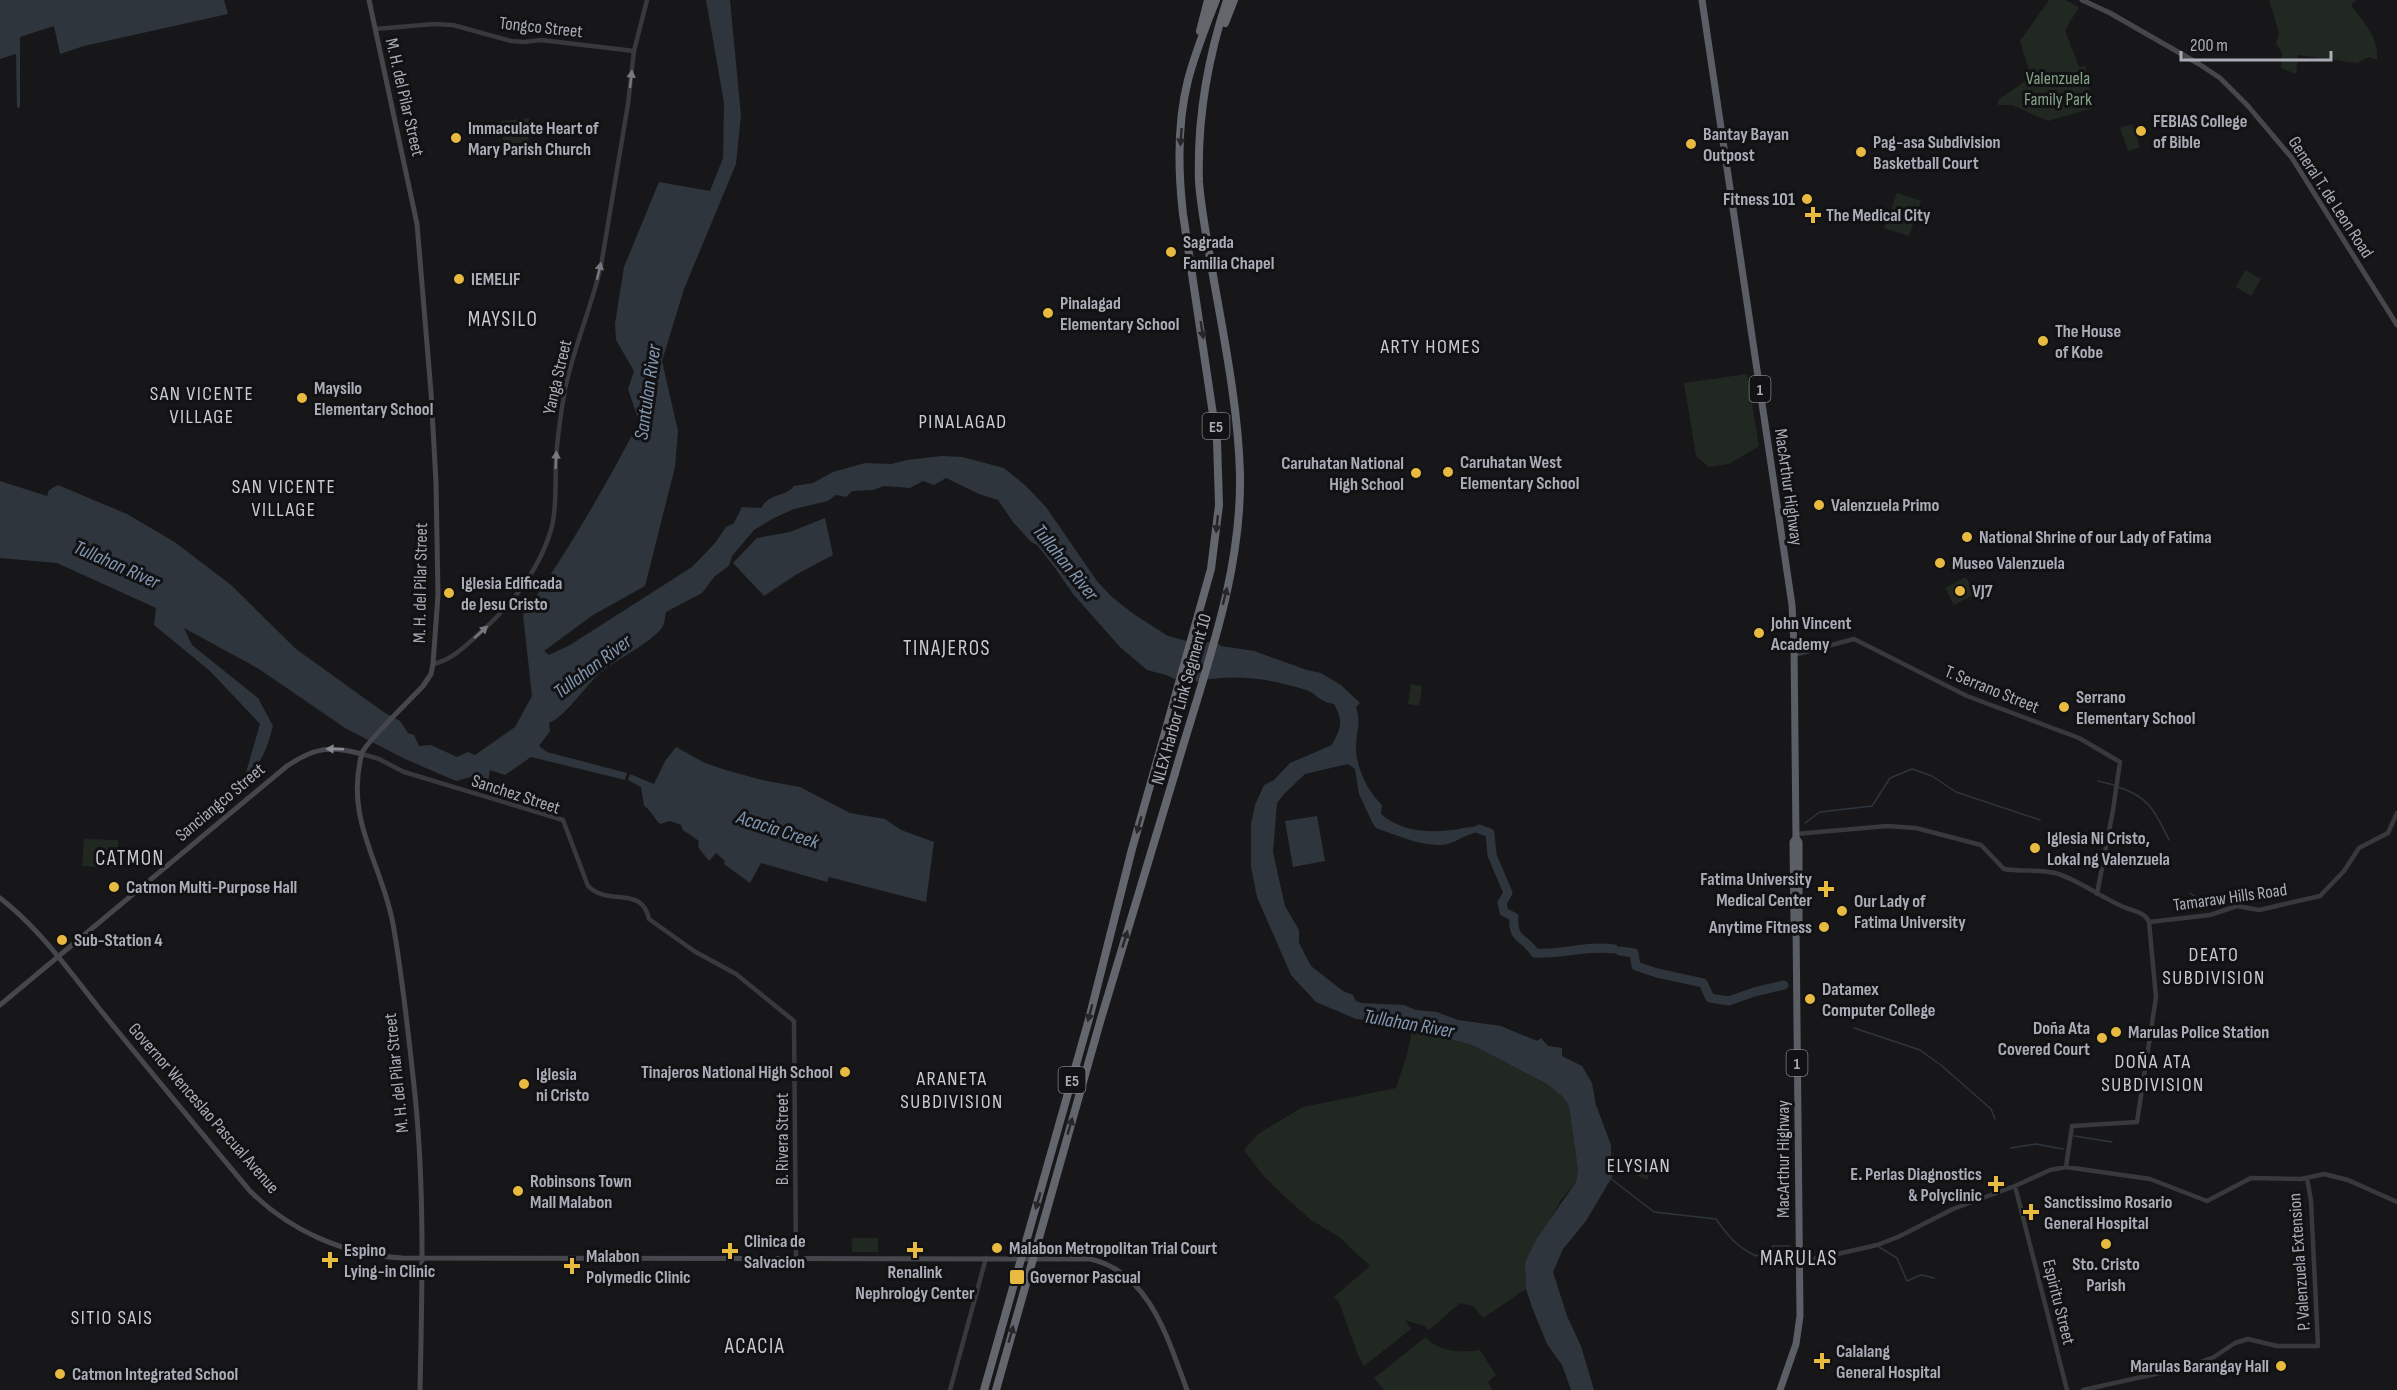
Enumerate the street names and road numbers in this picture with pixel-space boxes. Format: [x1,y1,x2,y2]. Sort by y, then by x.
street label: Tongco Street [498,13,584,42]
street label: M. H. del Pilar Street [381,36,428,159]
street label: General T. de Leon Road [2283,133,2378,262]
street label: Yanga Street [539,337,576,417]
road number: 1 [1750,376,1770,402]
road number: E5 [1202,413,1230,439]
street label: MacArthur Highway [1770,427,1807,547]
street label: M. H. del Pilar Street [409,522,432,643]
street label: NLEX Harbor Link Segment 10 [1147,611,1216,787]
street label: T. Serrano Street [1941,661,2043,718]
street label: Sanciangco Street [171,759,270,846]
street label: Sanchez Street [469,770,563,819]
street label: Tamaraw Hills Road [2172,879,2288,916]
street label: M. H. del Pilar Street [380,1011,413,1134]
street label: Governor Wenceslao Pascual Avenue [124,1019,283,1198]
road number: 1 [1786,1050,1808,1076]
road number: E5 [1058,1067,1086,1093]
street label: B. Rivera Street [772,1092,793,1185]
street label: MacArthur Highway [1773,1100,1794,1218]
street label: P. Valenzuela Extension [2284,1192,2315,1331]
street label: Espiritu Street [2038,1257,2079,1347]

